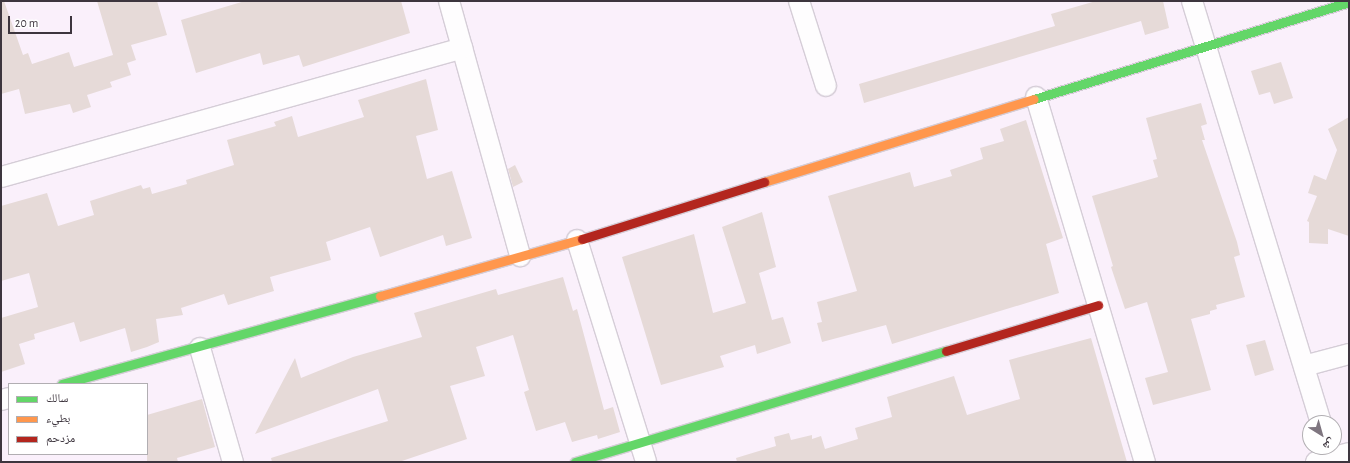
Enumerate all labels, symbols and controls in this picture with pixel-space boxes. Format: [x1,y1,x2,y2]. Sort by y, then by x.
scale bar [10,8,74,34]
text: 20 m [15,17,38,29]
legend [8,383,148,455]
text: سالك [46,392,68,404]
text: بطيء [46,412,70,424]
north arrow [1302,415,1342,455]
text: مزدحم [46,432,75,444]
text: ش [1321,436,1337,452]

